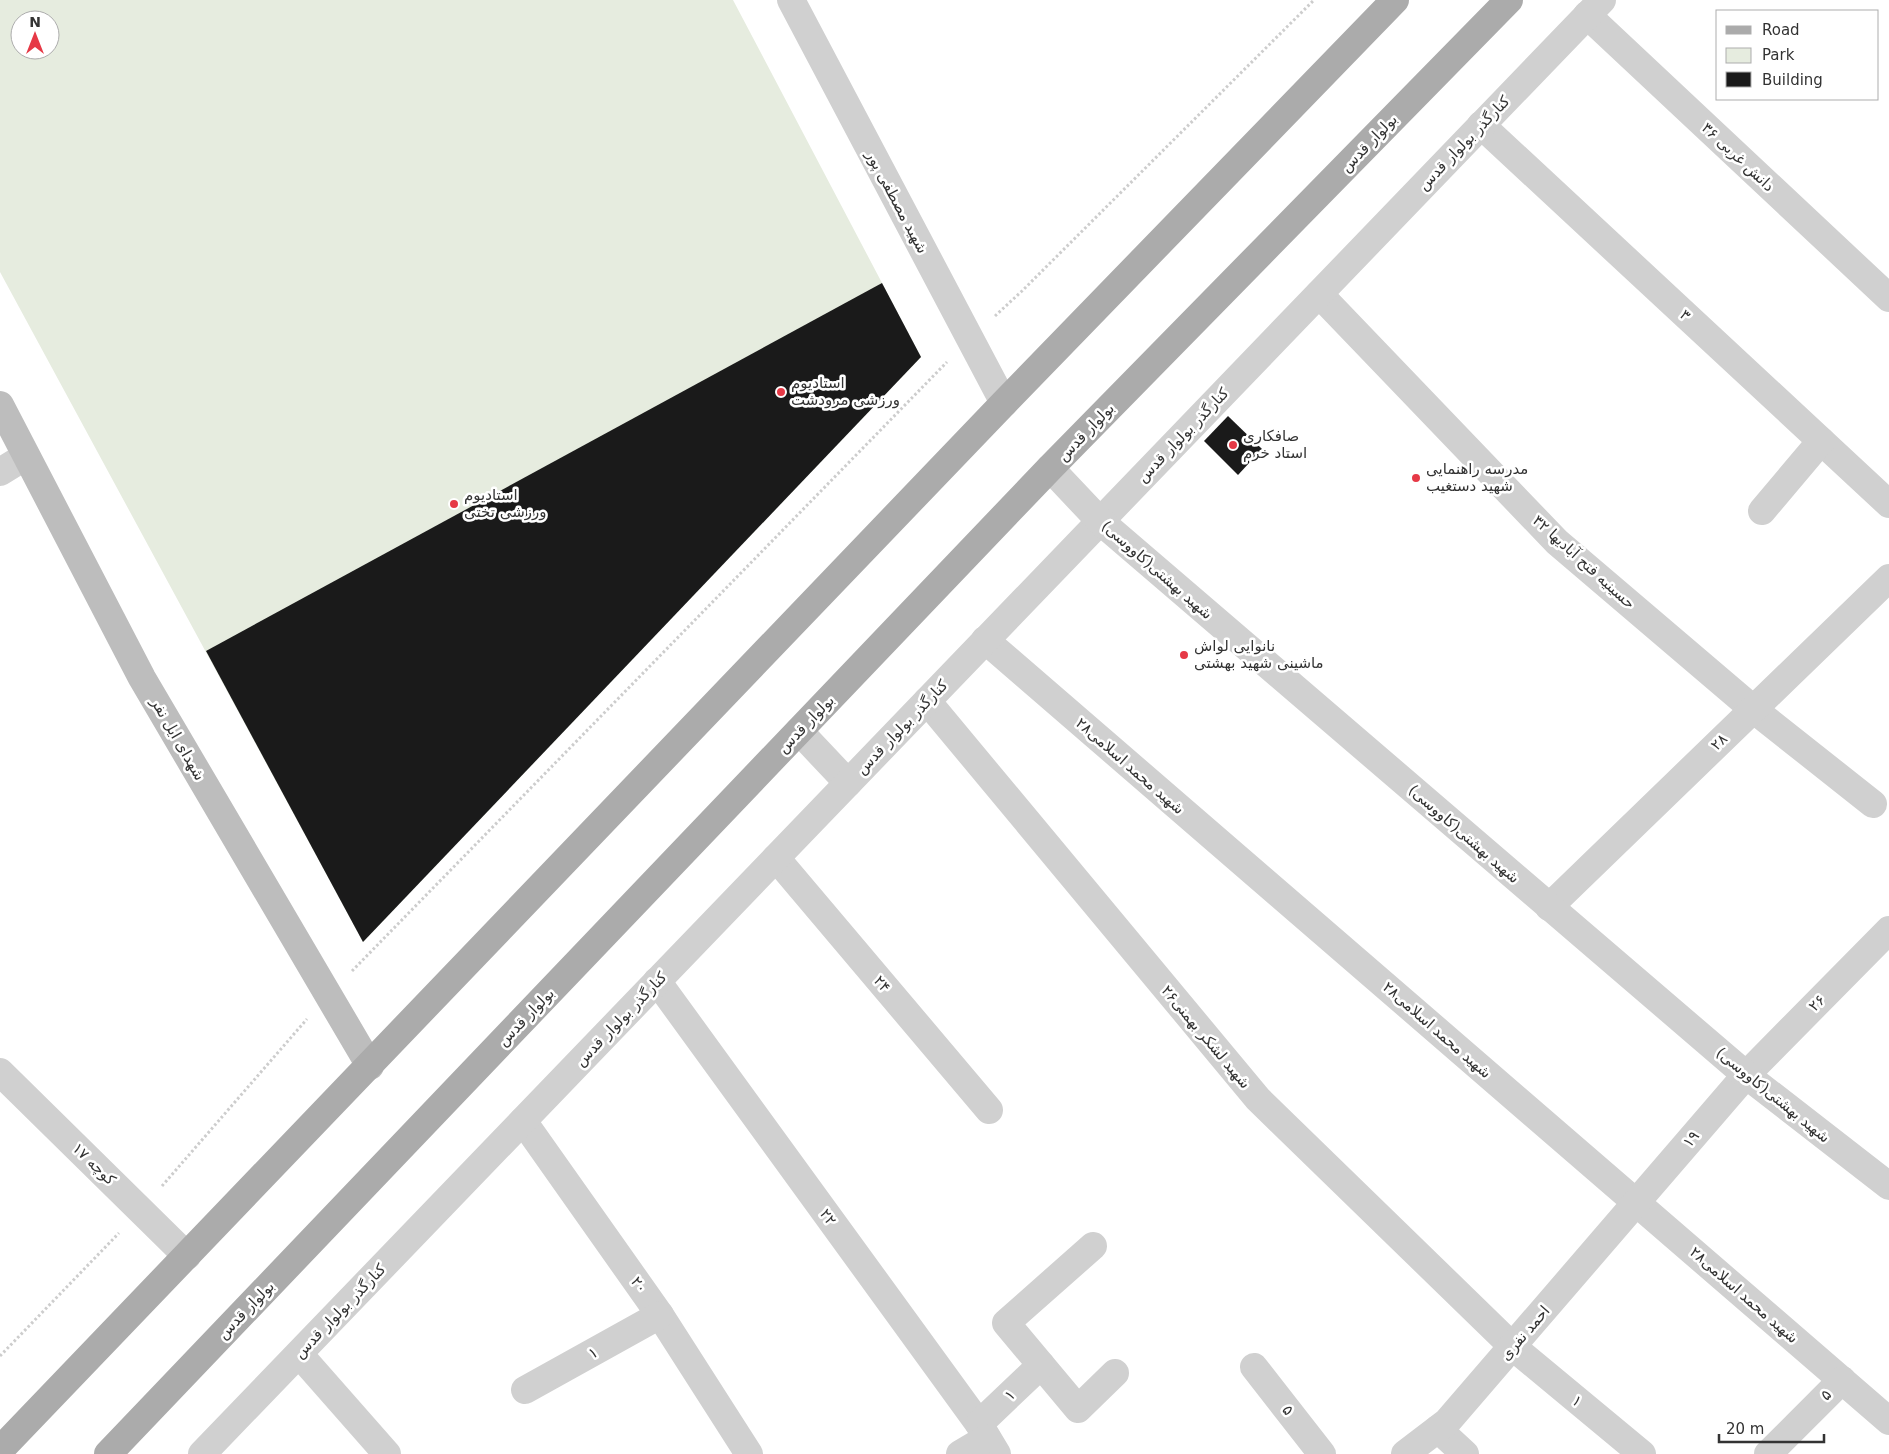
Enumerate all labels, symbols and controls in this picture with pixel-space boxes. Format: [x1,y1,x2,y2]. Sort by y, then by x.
north arrow [10,10,60,60]
legend [1716,10,1879,100]
text: N [29,14,41,30]
text: Road [1762,21,1800,39]
text: Park [1762,46,1795,64]
text: Building [1762,71,1823,89]
street label: کنارگذر بولوار قدس [1414,91,1514,194]
street label: بولوار قدس [1337,110,1401,176]
street label: دانش غربی ۳۶ [1698,119,1778,195]
street label: شهید مصطفی پور [861,147,932,257]
street label: ۳ [1676,306,1694,324]
place label: استادیوم ورزشی مرودشت [791,374,900,409]
street label: کنارگذر بولوار قدس [1133,383,1233,486]
marker: استادیوم ورزشی مرودشت [775,386,787,398]
street label: بولوار قدس [1054,399,1118,465]
place label: صافکاری استاد خرم [1243,427,1307,462]
marker: صافکاری استاد خرم [1227,439,1239,451]
place label: مدرسه راهنمایی شهید دستغیب [1426,460,1528,495]
marker: مدرسه راهنمایی شهید دستغیب [1410,472,1422,484]
place label: استادیوم ورزشی تختی [464,486,546,521]
marker: استادیوم ورزشی تختی [448,498,460,510]
street label: حسینیه فتح آبادیها ۳۲ [1529,511,1639,613]
street label: شهید بهشتی(کاووسی) [1098,517,1216,623]
place label: نانوایی لواش ماشینی شهید بهشتی [1194,637,1324,672]
marker: نانوایی لواش ماشینی شهید بهشتی [1178,649,1190,661]
street label: کنارگذر بولوار قدس [852,675,952,778]
street label: بولوار قدس [774,691,838,757]
street label: شهدای ایل نفر [147,694,209,784]
street label: شهید محمد اسلامی۲۸ [1072,714,1188,818]
street label: ۲۸ [1707,730,1731,754]
street label: شهید بهشتی(کاووسی) [1405,781,1523,887]
street label: کنارگذر بولوار قدس [571,967,671,1070]
street label: ۲۴ [870,972,894,996]
street label: شهید محمد اسلامی۲۸ [1379,978,1495,1082]
street label: شهید لشکر بهمنی۲۶ [1158,982,1254,1092]
street label: بولوار قدس [494,984,558,1050]
street label: ۲۶ [1805,991,1829,1015]
street label: شهید بهشتی(کاووسی) [1712,1044,1834,1146]
street label: ۱۹ [1679,1127,1703,1151]
street label: کوچه ۱۷ [69,1139,120,1190]
street label: ۲۲ [816,1205,840,1229]
street label: شهید محمد اسلامی۲۸ [1686,1243,1802,1347]
street label: کنارگذر بولوار قدس [290,1259,390,1362]
street label: ۲۰ [627,1273,651,1297]
street label: بولوار قدس [214,1277,278,1343]
street label: احمد نفری [1496,1302,1554,1364]
street label: ۱ [585,1343,601,1363]
street label: ۱ [1001,1386,1019,1404]
street label: ۵ [1817,1386,1835,1404]
street label: ۱ [1568,1392,1586,1410]
street label: ۵ [1278,1401,1298,1419]
scale bar [1719,1412,1824,1444]
text: 20 m [1726,1420,1764,1438]

